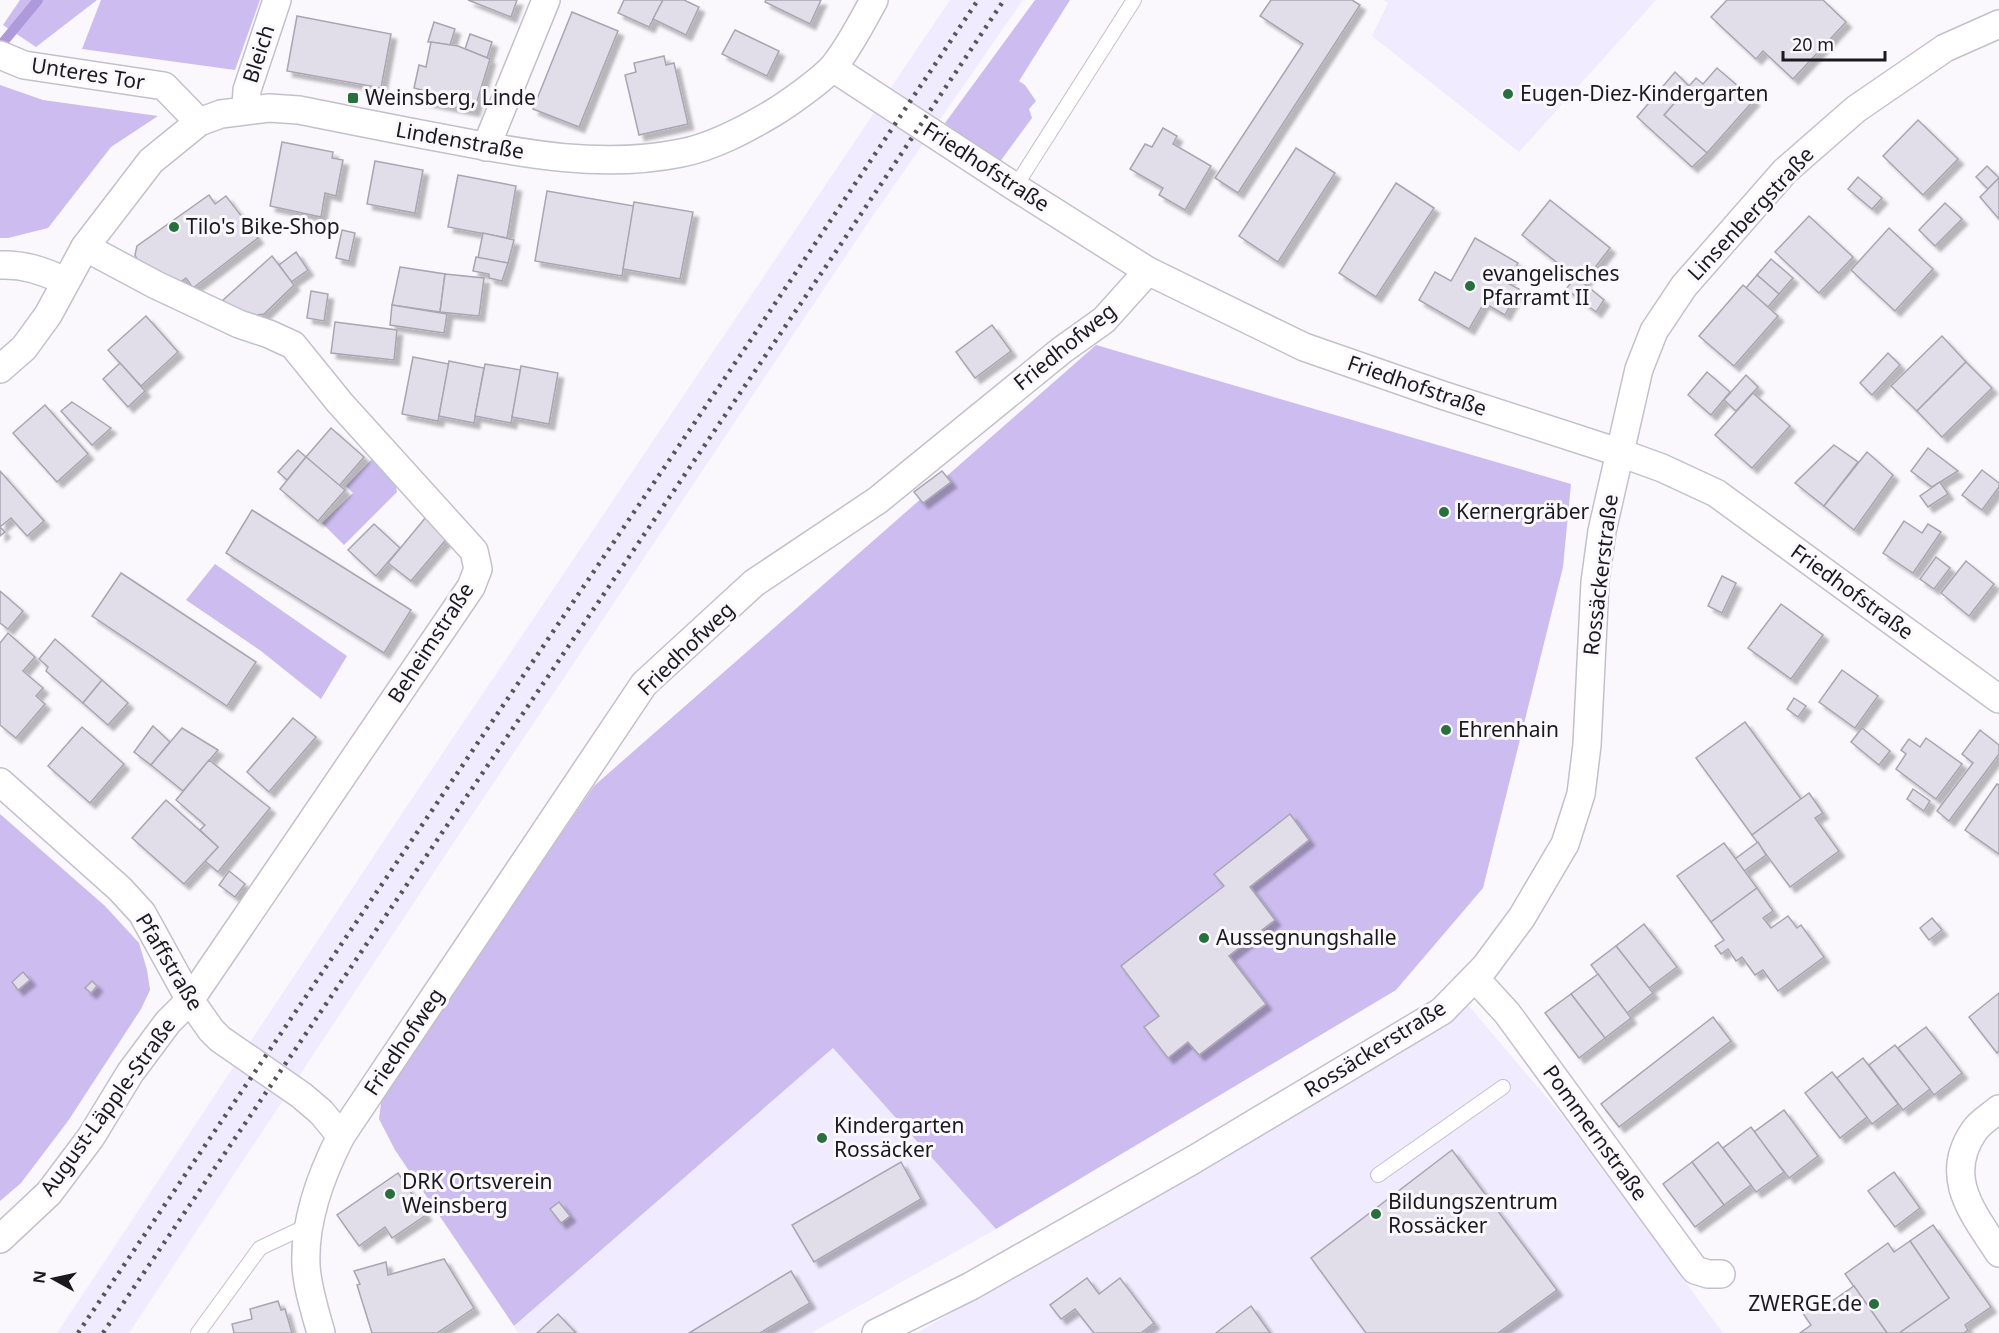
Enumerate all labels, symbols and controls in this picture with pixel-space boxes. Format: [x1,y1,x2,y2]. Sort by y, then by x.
street label: Bleich [236,21,281,86]
scale bar [1783,24,1885,62]
text: 20 m [1792,32,1834,56]
street label: Unteres Tor [29,50,147,96]
place label: Eugen-Diez-Kindergarten [1520,79,1769,107]
place label: Weinsberg, Linde [365,83,536,111]
marker: Eugen-Diez-Kindergarten [1501,87,1515,101]
marker: Weinsberg, Linde [346,91,360,105]
street label: Lindenstraße [394,115,527,165]
street label: Friedhofstraße [918,115,1055,218]
street label: Linsenbergstraße [1681,140,1820,286]
place label: Tilo's Bike-Shop [186,212,340,240]
marker: Tilo's Bike-Shop [167,220,181,234]
place label: evangelisches Pfarramt II [1482,259,1619,311]
marker: evangelisches Pfarramt II [1463,279,1477,293]
street label: Friedhofweg [1007,296,1121,396]
street label: Friedhofstraße [1344,348,1491,422]
street label: Rossäckerstraße [1576,493,1624,657]
place label: Kernergräber [1456,497,1590,525]
marker: Kernergräber [1437,505,1451,519]
street label: Friedhofstraße [1786,537,1920,645]
street label: Beheimstraße [381,577,480,708]
street label: Friedhofweg [631,595,740,701]
place label: Ehrenhain [1458,715,1559,743]
marker: Ehrenhain [1439,723,1453,737]
street label: Pfaffstraße [130,908,210,1015]
place label: Aussegnungshalle [1216,923,1397,951]
marker: Aussegnungshalle [1197,931,1211,945]
street label: Friedhofweg [357,982,449,1101]
street label: Rossäckerstraße [1298,993,1451,1103]
street label: August-Läpple-Straße [33,1012,181,1201]
street label: Pommernstraße [1537,1059,1654,1206]
place label: Kindergarten Rossäcker [834,1111,964,1163]
marker: Kindergarten Rossäcker [815,1131,829,1145]
place label: DRK Ortsverein Weinsberg [402,1167,553,1219]
marker: DRK Ortsverein Weinsberg [383,1187,397,1201]
place label: Bildungszentrum Rossäcker [1388,1187,1558,1239]
marker: Bildungszentrum Rossäcker [1369,1207,1383,1221]
north arrow [24,1249,84,1309]
text: N [27,1269,51,1285]
place label: ZWERGE.de [1748,1289,1862,1317]
marker: ZWERGE.de [1867,1297,1881,1311]

